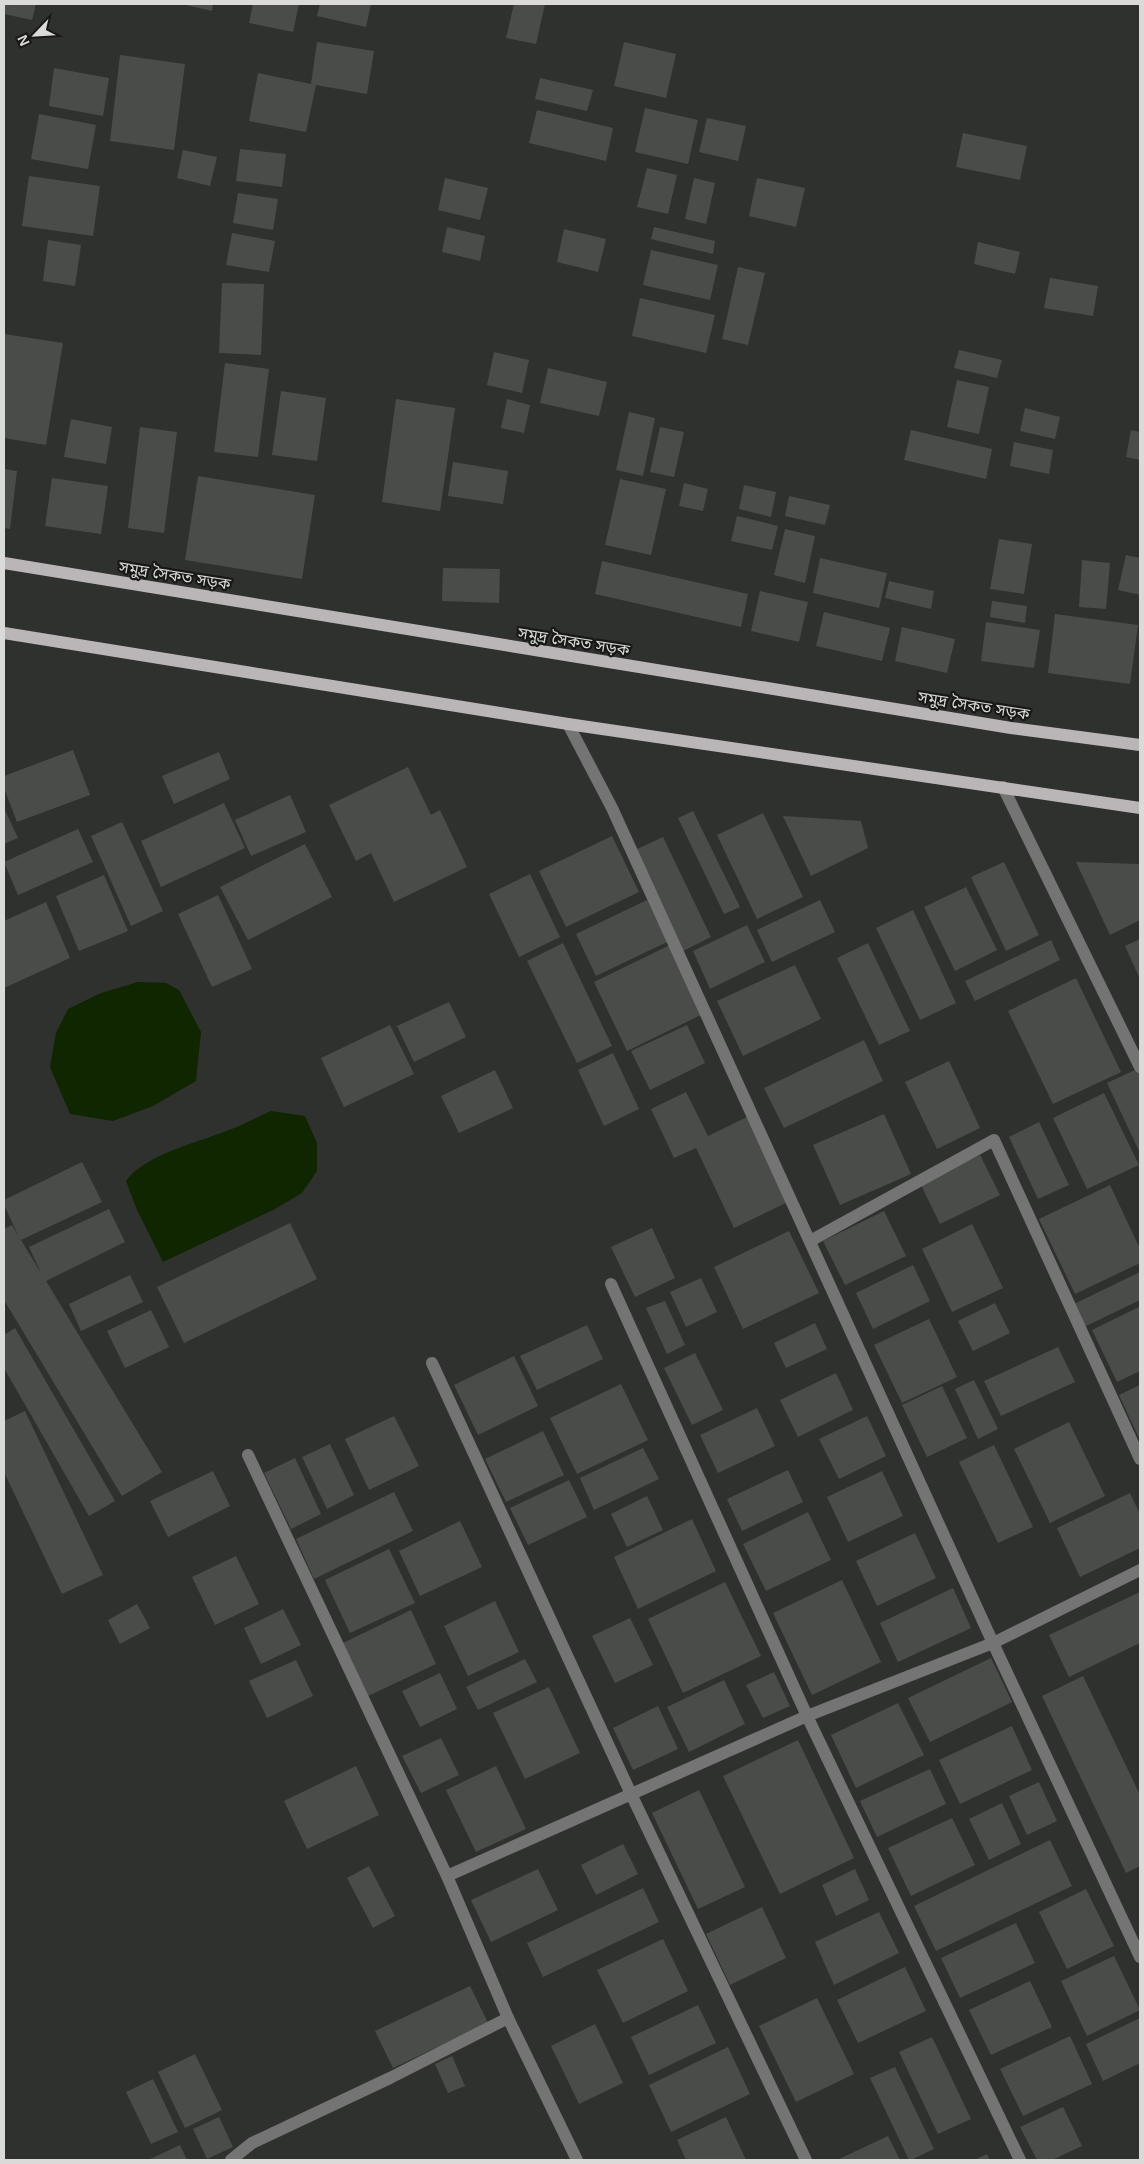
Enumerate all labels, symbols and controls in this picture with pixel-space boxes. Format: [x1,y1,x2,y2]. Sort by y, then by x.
north arrow [10,10,60,60]
text: N [14,33,33,48]
street label: সমুদ্র সৈকত সড়ক [117,557,233,594]
street label: সমুদ্র সৈকত সড়ক [516,623,632,660]
street label: সমুদ্র সৈকত সড়ক [916,687,1032,724]

